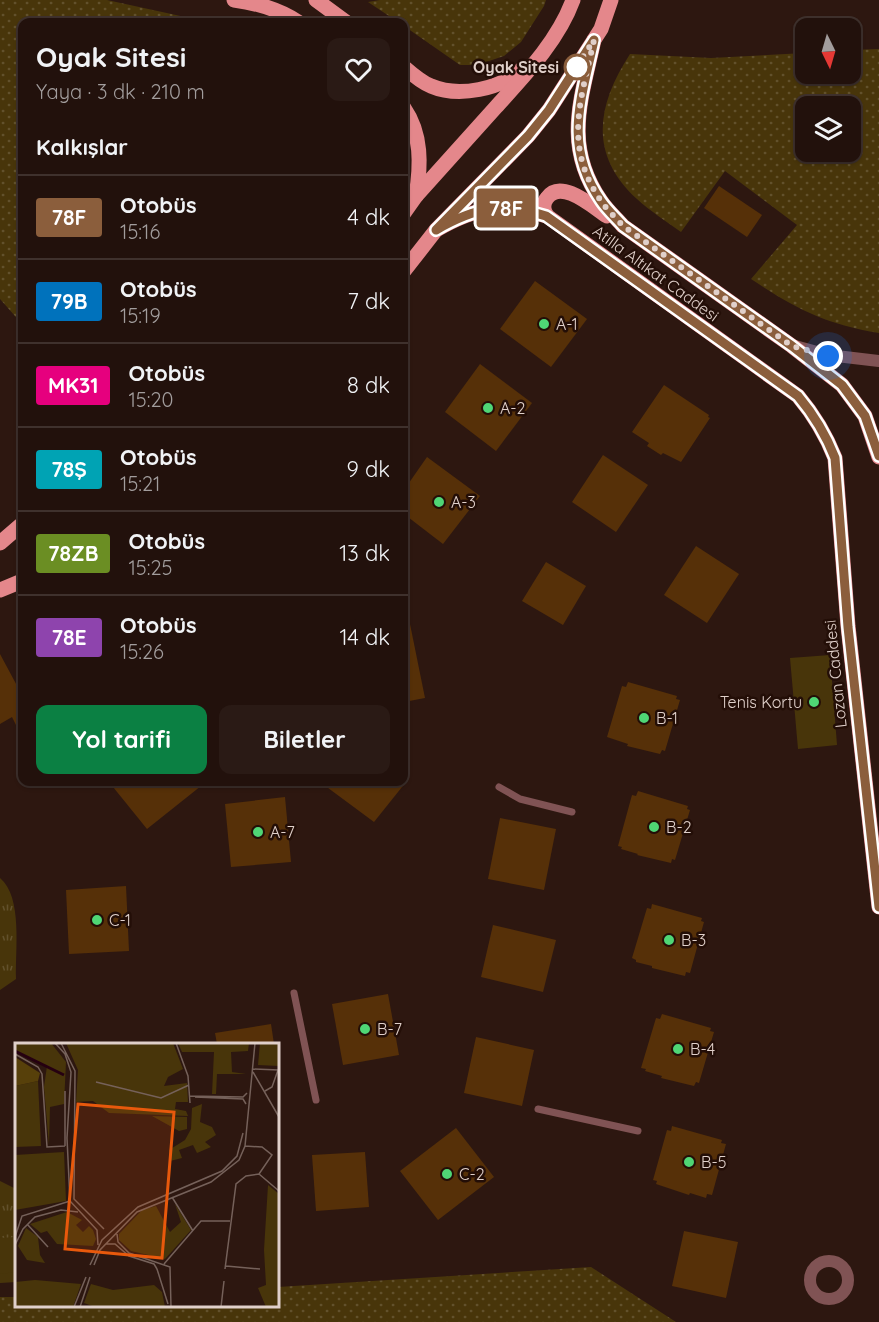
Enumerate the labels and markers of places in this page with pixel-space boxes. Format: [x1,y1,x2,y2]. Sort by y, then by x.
marker: Oyak Sitesi [564,54,590,80]
place label: Oyak Sitesi [473,57,559,77]
place label: A-1 [556,314,578,334]
marker: A-1 [537,317,551,331]
place label: A-2 [500,398,526,418]
marker: A-2 [481,401,495,415]
place label: A-3 [451,492,476,512]
marker: A-3 [432,495,446,509]
place label: Tenis Kortu [720,692,802,712]
marker: Tenis Kortu [807,695,821,709]
place label: B-1 [656,708,678,728]
marker: B-1 [637,711,651,725]
place label: B-2 [666,817,692,837]
marker: B-2 [647,820,661,834]
place label: A-7 [270,822,295,842]
marker: A-7 [251,825,265,839]
place label: C-1 [109,910,131,930]
marker: C-1 [90,913,104,927]
place label: B-3 [681,930,706,950]
marker: B-3 [662,933,676,947]
place label: B-7 [377,1019,402,1039]
marker: B-7 [358,1022,372,1036]
place label: B-4 [690,1039,715,1059]
marker: B-4 [671,1042,685,1056]
place label: B-5 [701,1152,726,1172]
marker: B-5 [682,1155,696,1169]
place label: C-2 [459,1164,485,1184]
marker: C-2 [440,1167,454,1181]

